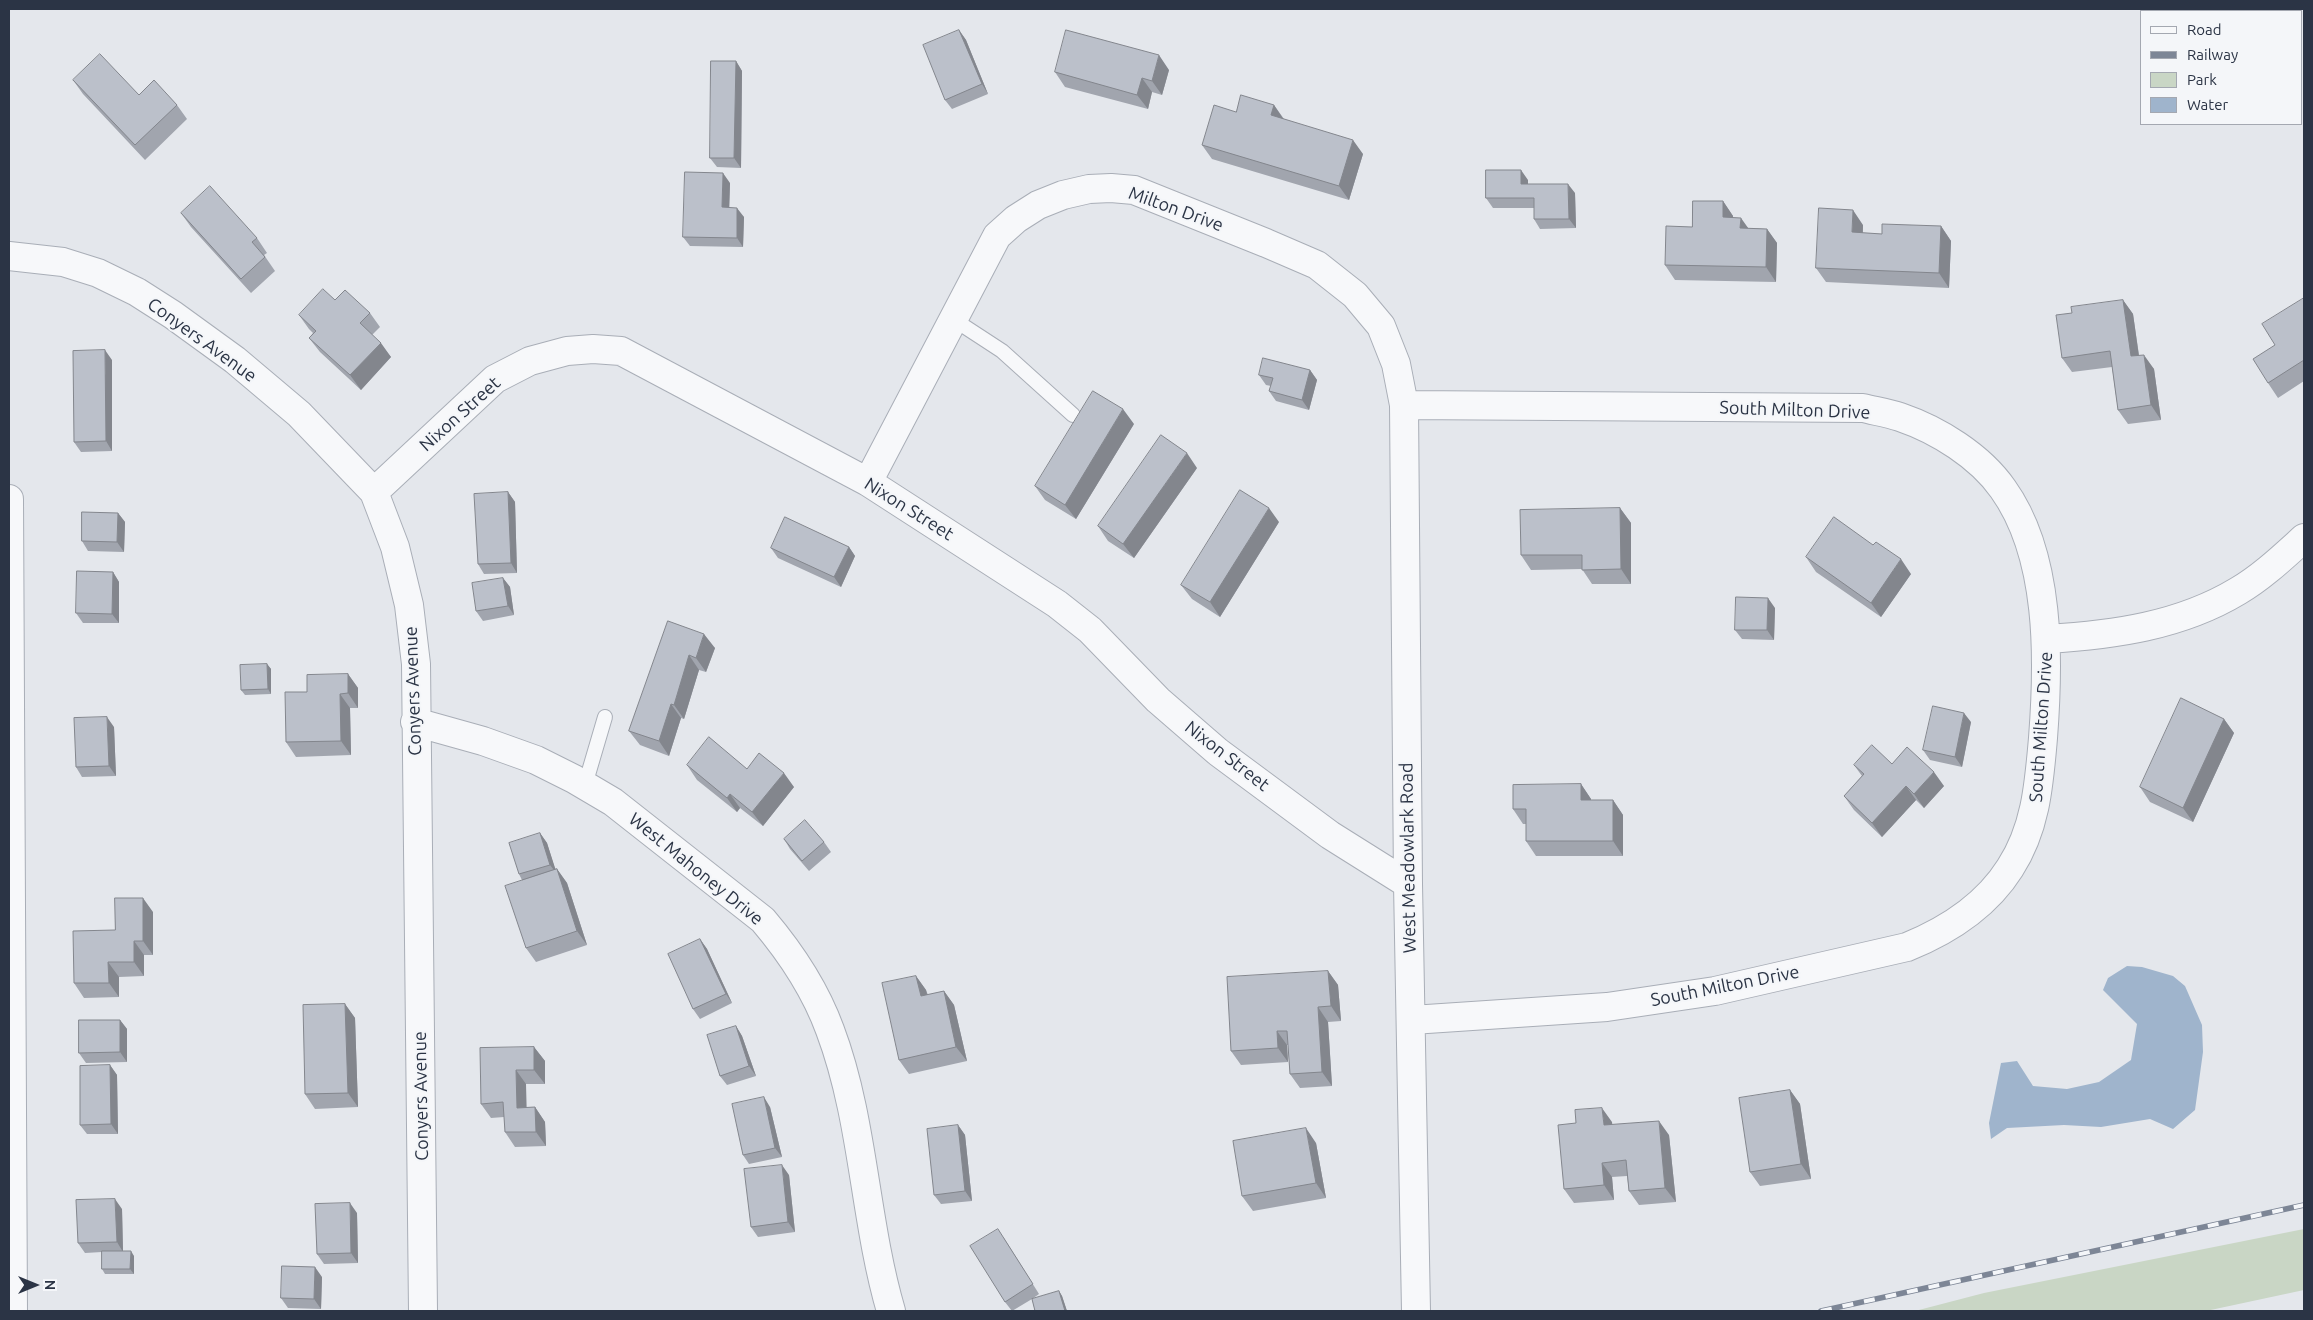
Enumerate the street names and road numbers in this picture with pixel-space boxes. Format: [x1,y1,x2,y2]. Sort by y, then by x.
street label: Milton Drive [1126,182,1226,236]
street label: Conyers Avenue [143,293,261,387]
street label: Nixon Street [415,372,505,456]
street label: South Milton Drive [1719,397,1871,423]
street label: Nixon Street [860,473,958,545]
street label: Conyers Avenue [400,626,426,756]
street label: South Milton Drive [2025,651,2057,803]
street label: Nixon Street [1180,716,1274,796]
street label: West Meadowlark Road [1396,762,1420,954]
street label: West Mahoney Drive [624,808,768,930]
street label: South Milton Drive [1649,961,1801,1011]
street label: Conyers Avenue [409,1031,433,1161]

